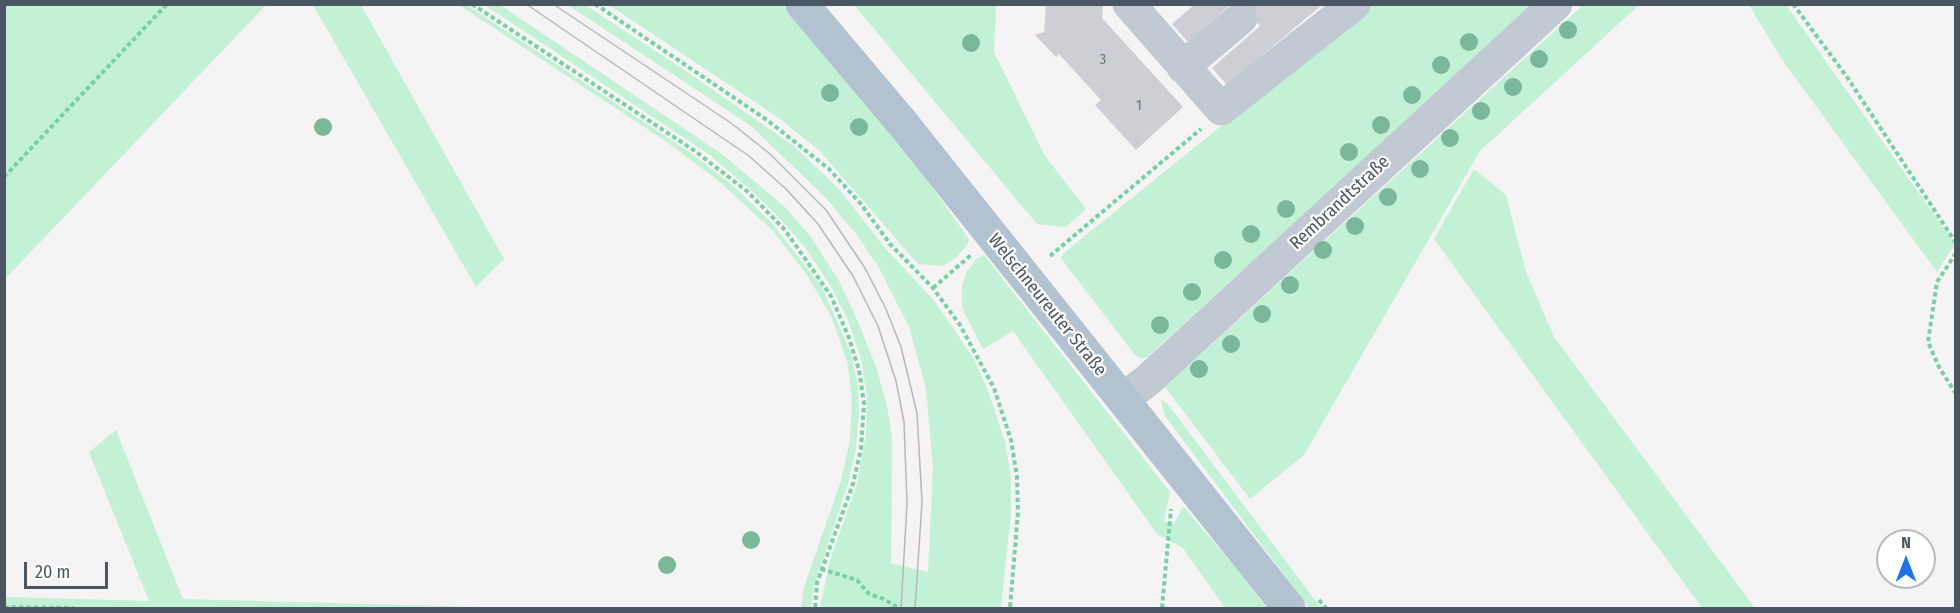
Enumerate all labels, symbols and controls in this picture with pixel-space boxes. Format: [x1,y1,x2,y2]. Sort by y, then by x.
house number: 3 [1100,51,1106,69]
house number: 1 [1136,97,1142,115]
street label: Rembrandtstraße [1286,151,1394,255]
street label: Welschneureuter Straße [983,230,1111,380]
north arrow [1876,529,1936,589]
text: N [1901,533,1911,552]
scale bar [27,550,111,588]
text: 20 m [35,561,70,583]

